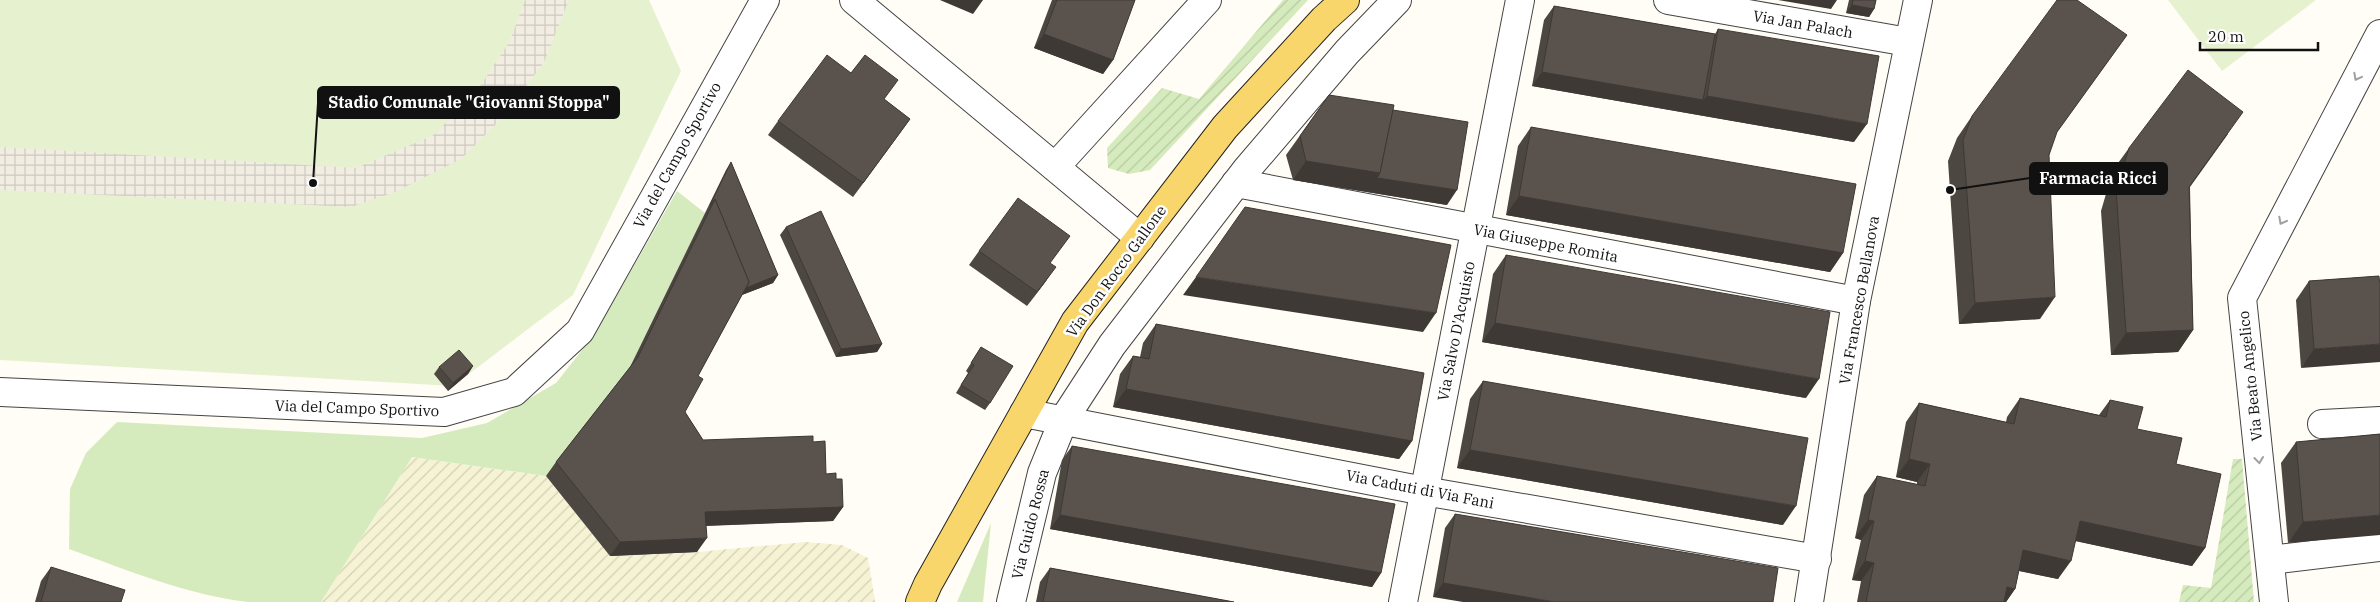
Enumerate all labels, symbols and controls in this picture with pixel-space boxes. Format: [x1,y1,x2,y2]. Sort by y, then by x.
street label: Via Jan Palach [1752,6,1854,42]
scale bar [2200,20,2318,52]
text: 20 m [2208,27,2244,46]
one-way arrow [2353,72,2363,81]
street label: Via del Campo Sportivo [629,79,725,231]
callout: Stadio Comunale "Giovanni Stoppa" [318,87,619,118]
text: Stadio Comunale "Giovanni Stoppa" [328,92,610,112]
callout: Farmacia Ricci [2030,163,2167,194]
text: Farmacia Ricci [2039,168,2157,188]
street label: Via Don Rocco Gallone [1062,202,1170,340]
street label: Via Francesco Bellanova [1835,214,1883,386]
one-way arrow [2278,216,2288,225]
street label: Via Giuseppe Romita [1472,220,1620,266]
street label: Via Salvo D'Acquisto [1433,260,1479,402]
street label: Via Beato Angelico [2234,310,2266,442]
street label: Via del Campo Sportivo [275,396,439,420]
one-way arrow [2253,457,2264,465]
street label: Via Caduti di Via Fani [1344,465,1496,513]
street label: Via Guido Rossa [1007,467,1053,581]

